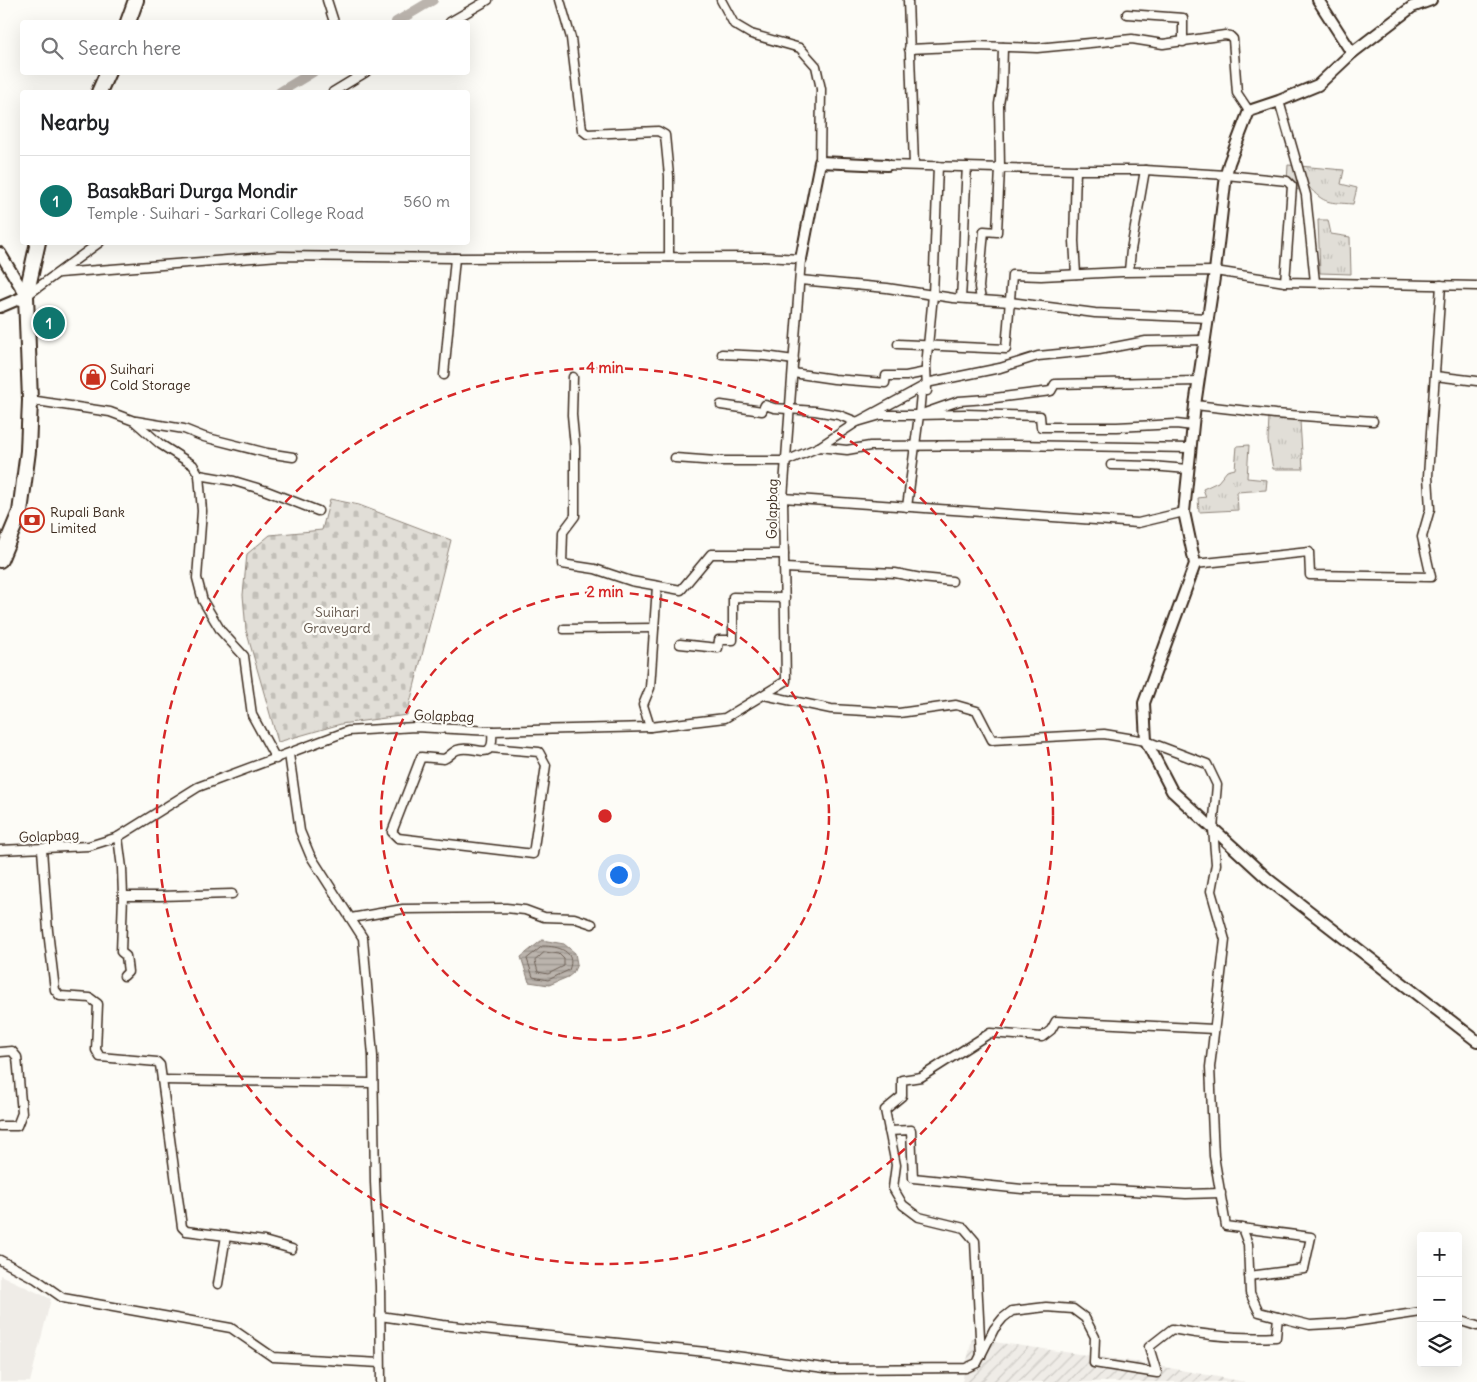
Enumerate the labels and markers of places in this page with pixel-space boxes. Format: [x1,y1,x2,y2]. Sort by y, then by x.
pin: 1 [33,304,65,342]
place label: Suihari Cold Storage [110,360,191,394]
shop icon: Suihari Cold Storage [80,364,106,390]
place label: Rupali Bank Limited [50,503,125,537]
bank icon: Rupali Bank Limited [19,507,45,533]
centre of rings [596,807,614,825]

